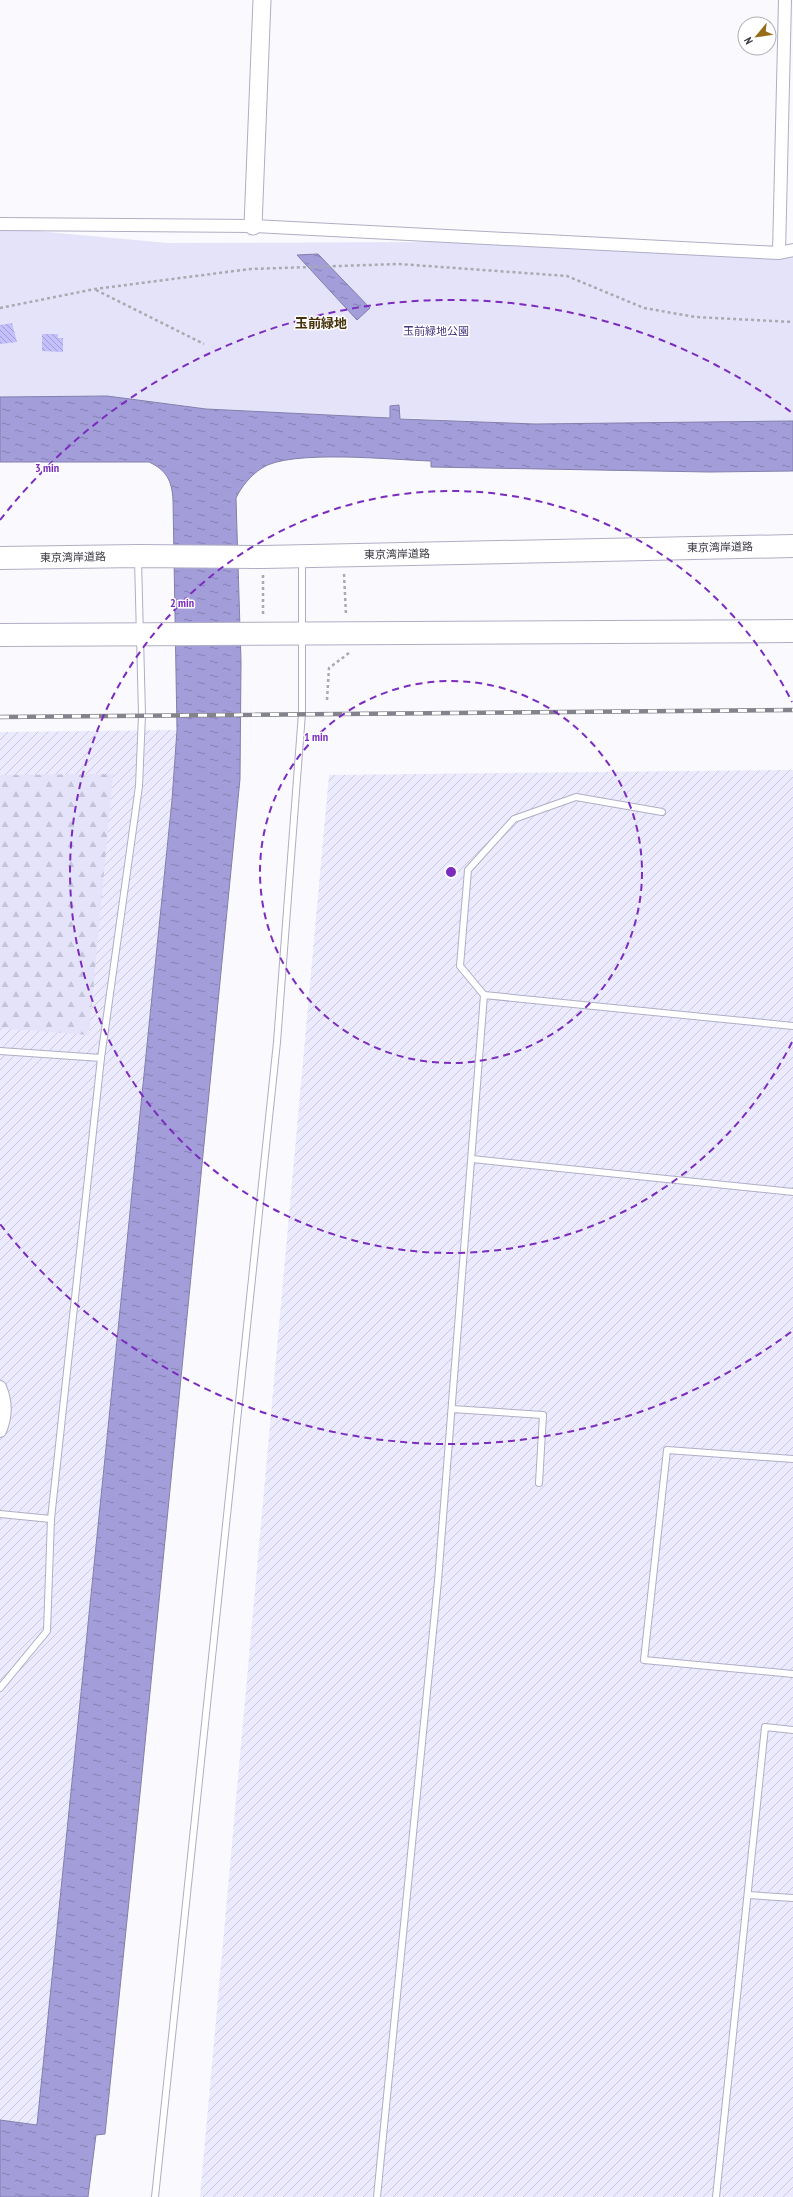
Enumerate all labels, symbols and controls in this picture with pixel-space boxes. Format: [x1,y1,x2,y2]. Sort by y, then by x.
north arrow [737,16,777,56]
text: N [741,35,756,47]
district label: 玉前緑地 [295,315,347,332]
park label: 玉前緑地公園 [403,324,469,338]
text: 3 min [35,460,59,475]
street label: 東京湾岸道路 [687,539,753,555]
street label: 東京湾岸道路 [364,546,430,562]
street label: 東京湾岸道路 [40,549,106,565]
text: 2 min [170,595,194,610]
text: 1 min [304,729,328,744]
centre of rings [444,865,458,879]

